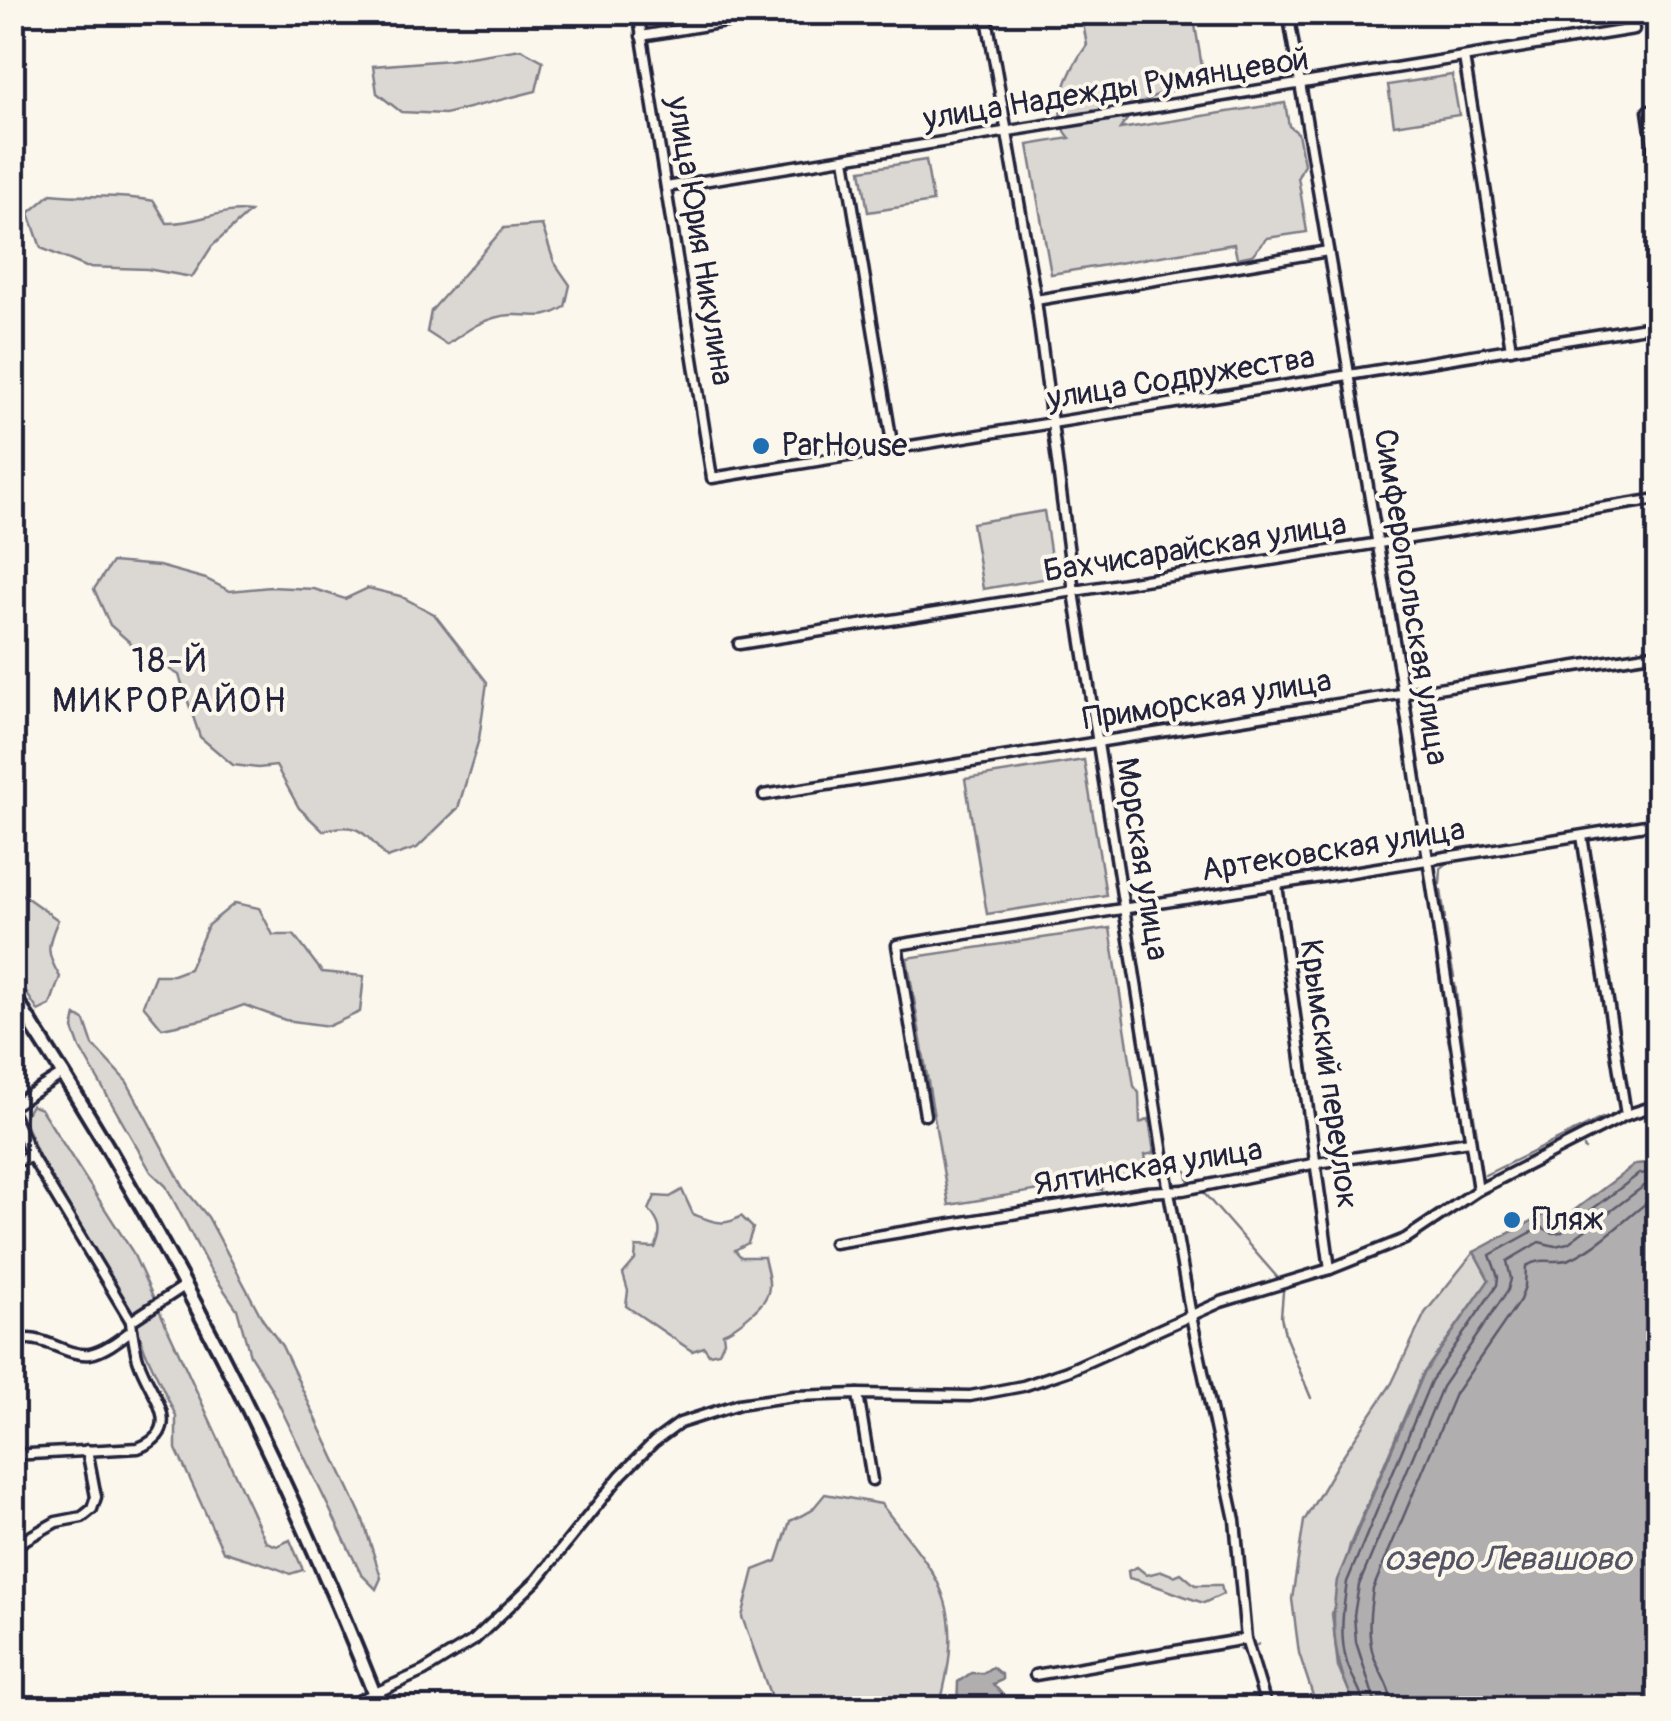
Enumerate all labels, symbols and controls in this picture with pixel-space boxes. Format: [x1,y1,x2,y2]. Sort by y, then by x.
street label: улица Надежды Румянцевой [919,39,1312,139]
street label: улица Юрия Никулина [657,93,743,388]
street label: улица Содружества [1044,337,1317,419]
place label: ParHouse [781,426,908,466]
street label: Симферопольская улица [1365,426,1457,768]
marker: ParHouse [750,435,772,457]
street label: Бахчисарайская улица [1041,504,1349,592]
district label: 18-Й МИКРОРАЙОН [52,639,288,723]
street label: Приморская улица [1080,661,1334,739]
street label: Морская улица [1106,755,1178,963]
street label: Артековская улица [1198,809,1468,891]
street label: Крымский переулок [1290,937,1368,1211]
street label: Ялтинская улица [1031,1129,1265,1205]
place label: Пляж [1532,1200,1604,1240]
marker: Пляж [1501,1209,1523,1231]
water label: озеро Левашово [1384,1537,1634,1581]

